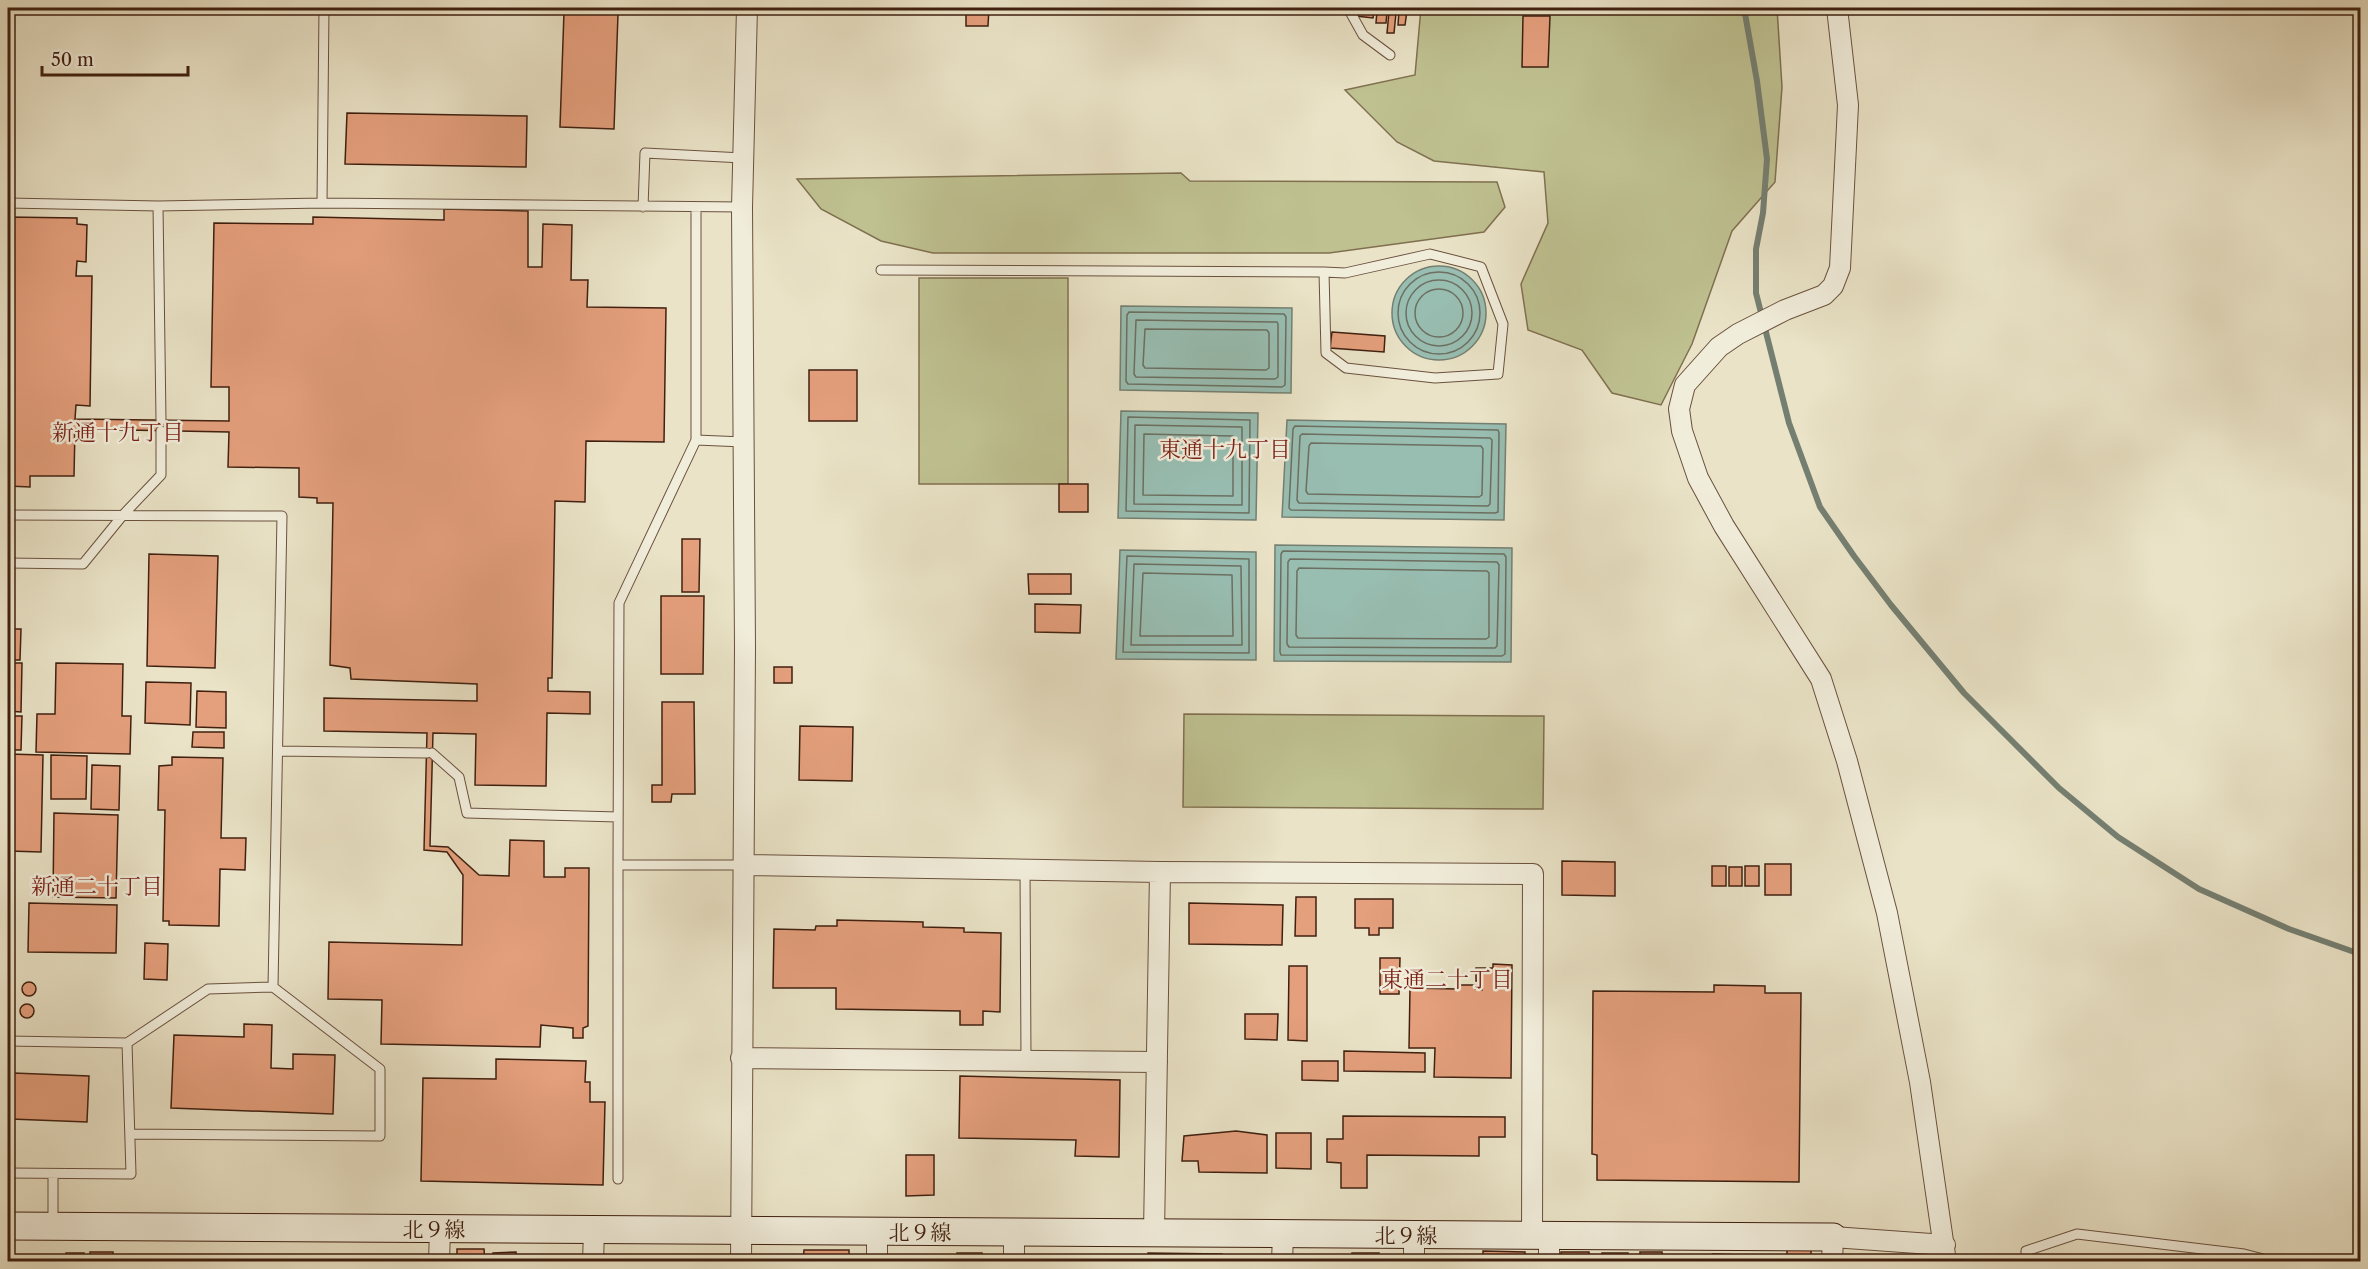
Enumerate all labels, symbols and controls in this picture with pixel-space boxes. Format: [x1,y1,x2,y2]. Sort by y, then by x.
scale bar [42,39,188,77]
text: 50 m [51,49,94,71]
district label: 新通十九丁目 [52,419,184,446]
district label: 東通十九丁目 [1159,436,1291,463]
district label: 新通二十丁目 [31,873,163,900]
district label: 東通二十丁目 [1381,966,1513,993]
street label: 北９線 [403,1217,466,1242]
street label: 北９線 [889,1220,952,1245]
street label: 北９線 [1375,1223,1438,1248]

